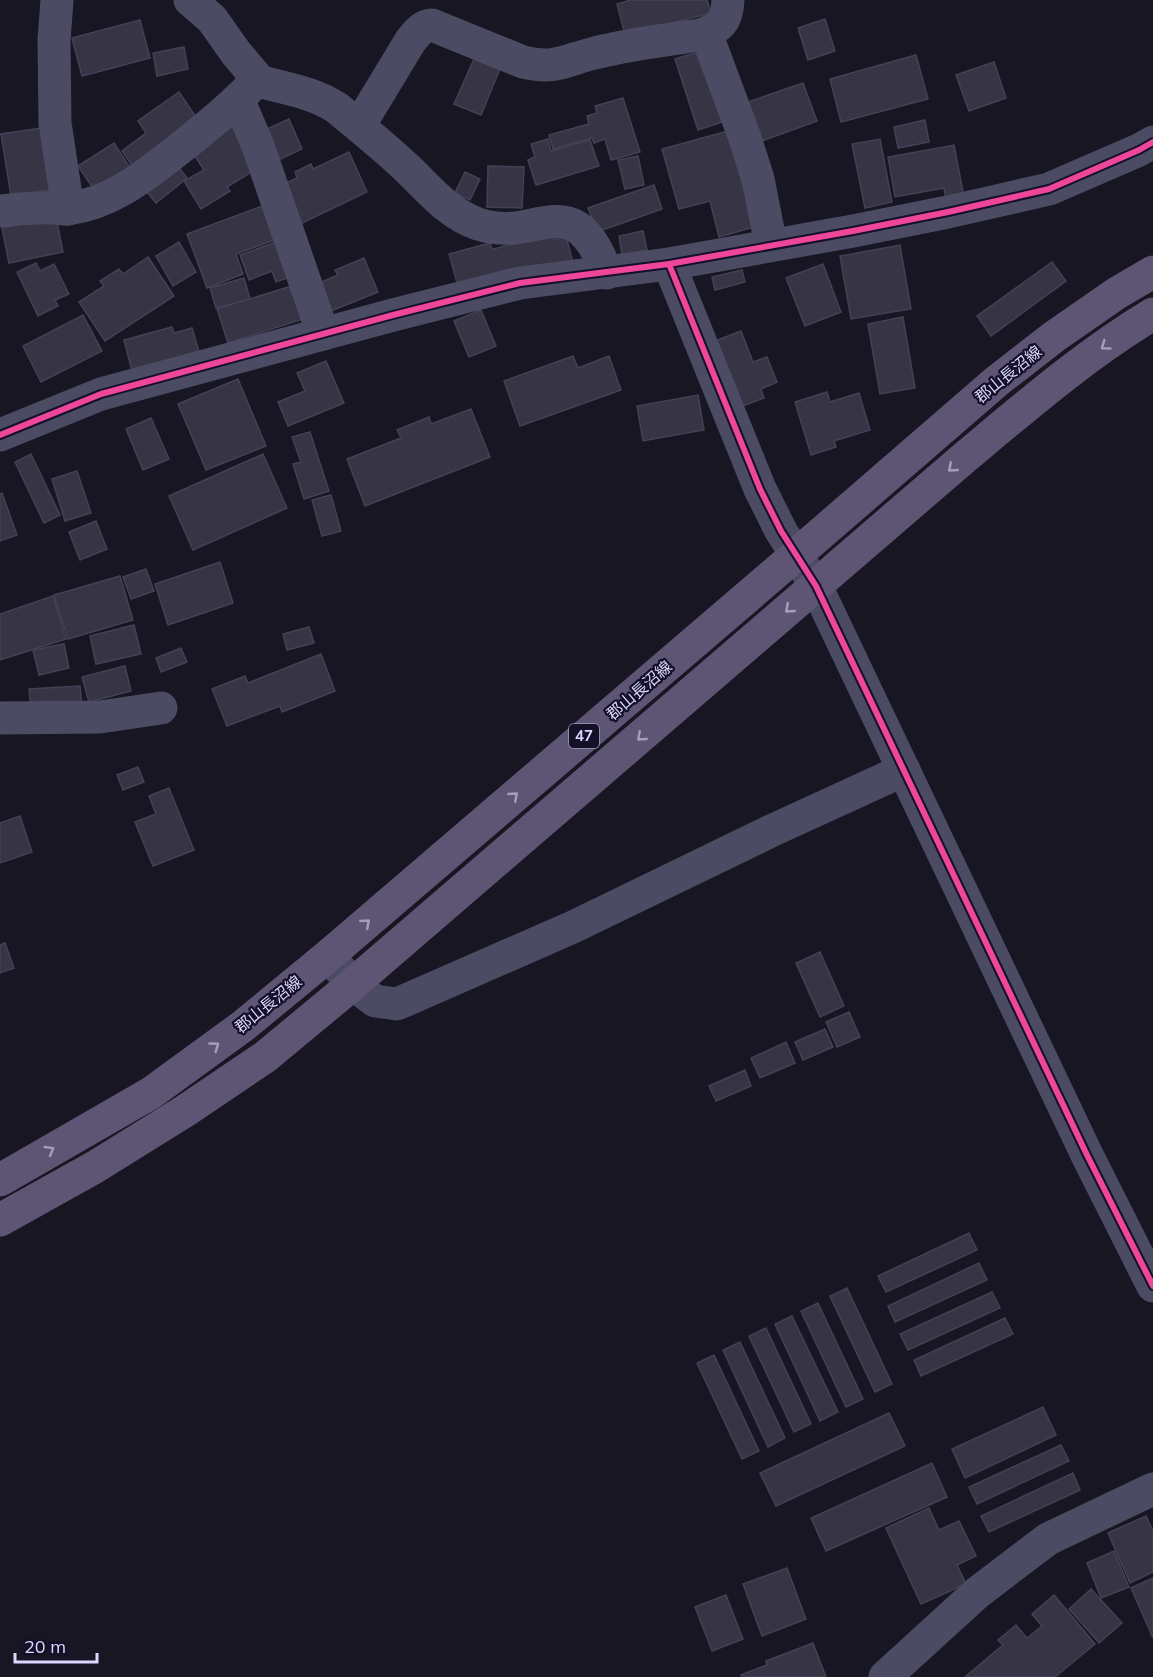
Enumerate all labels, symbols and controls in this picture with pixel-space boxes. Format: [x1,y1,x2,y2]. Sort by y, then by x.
one-way arrow [1100,339,1111,350]
street label: 郡山長沼線 [971,341,1045,407]
one-way arrow [948,461,959,472]
one-way arrow [785,602,796,613]
street label: 郡山長沼線 [602,656,676,724]
road number: 47 [569,724,599,748]
one-way arrow [637,729,648,740]
one-way arrow [507,792,518,803]
one-way arrow [359,919,370,930]
street label: 郡山長沼線 [231,971,305,1037]
one-way arrow [209,1042,220,1053]
one-way arrow [44,1146,55,1157]
scale bar [15,1626,98,1664]
text: 20 m [24,1635,66,1658]

